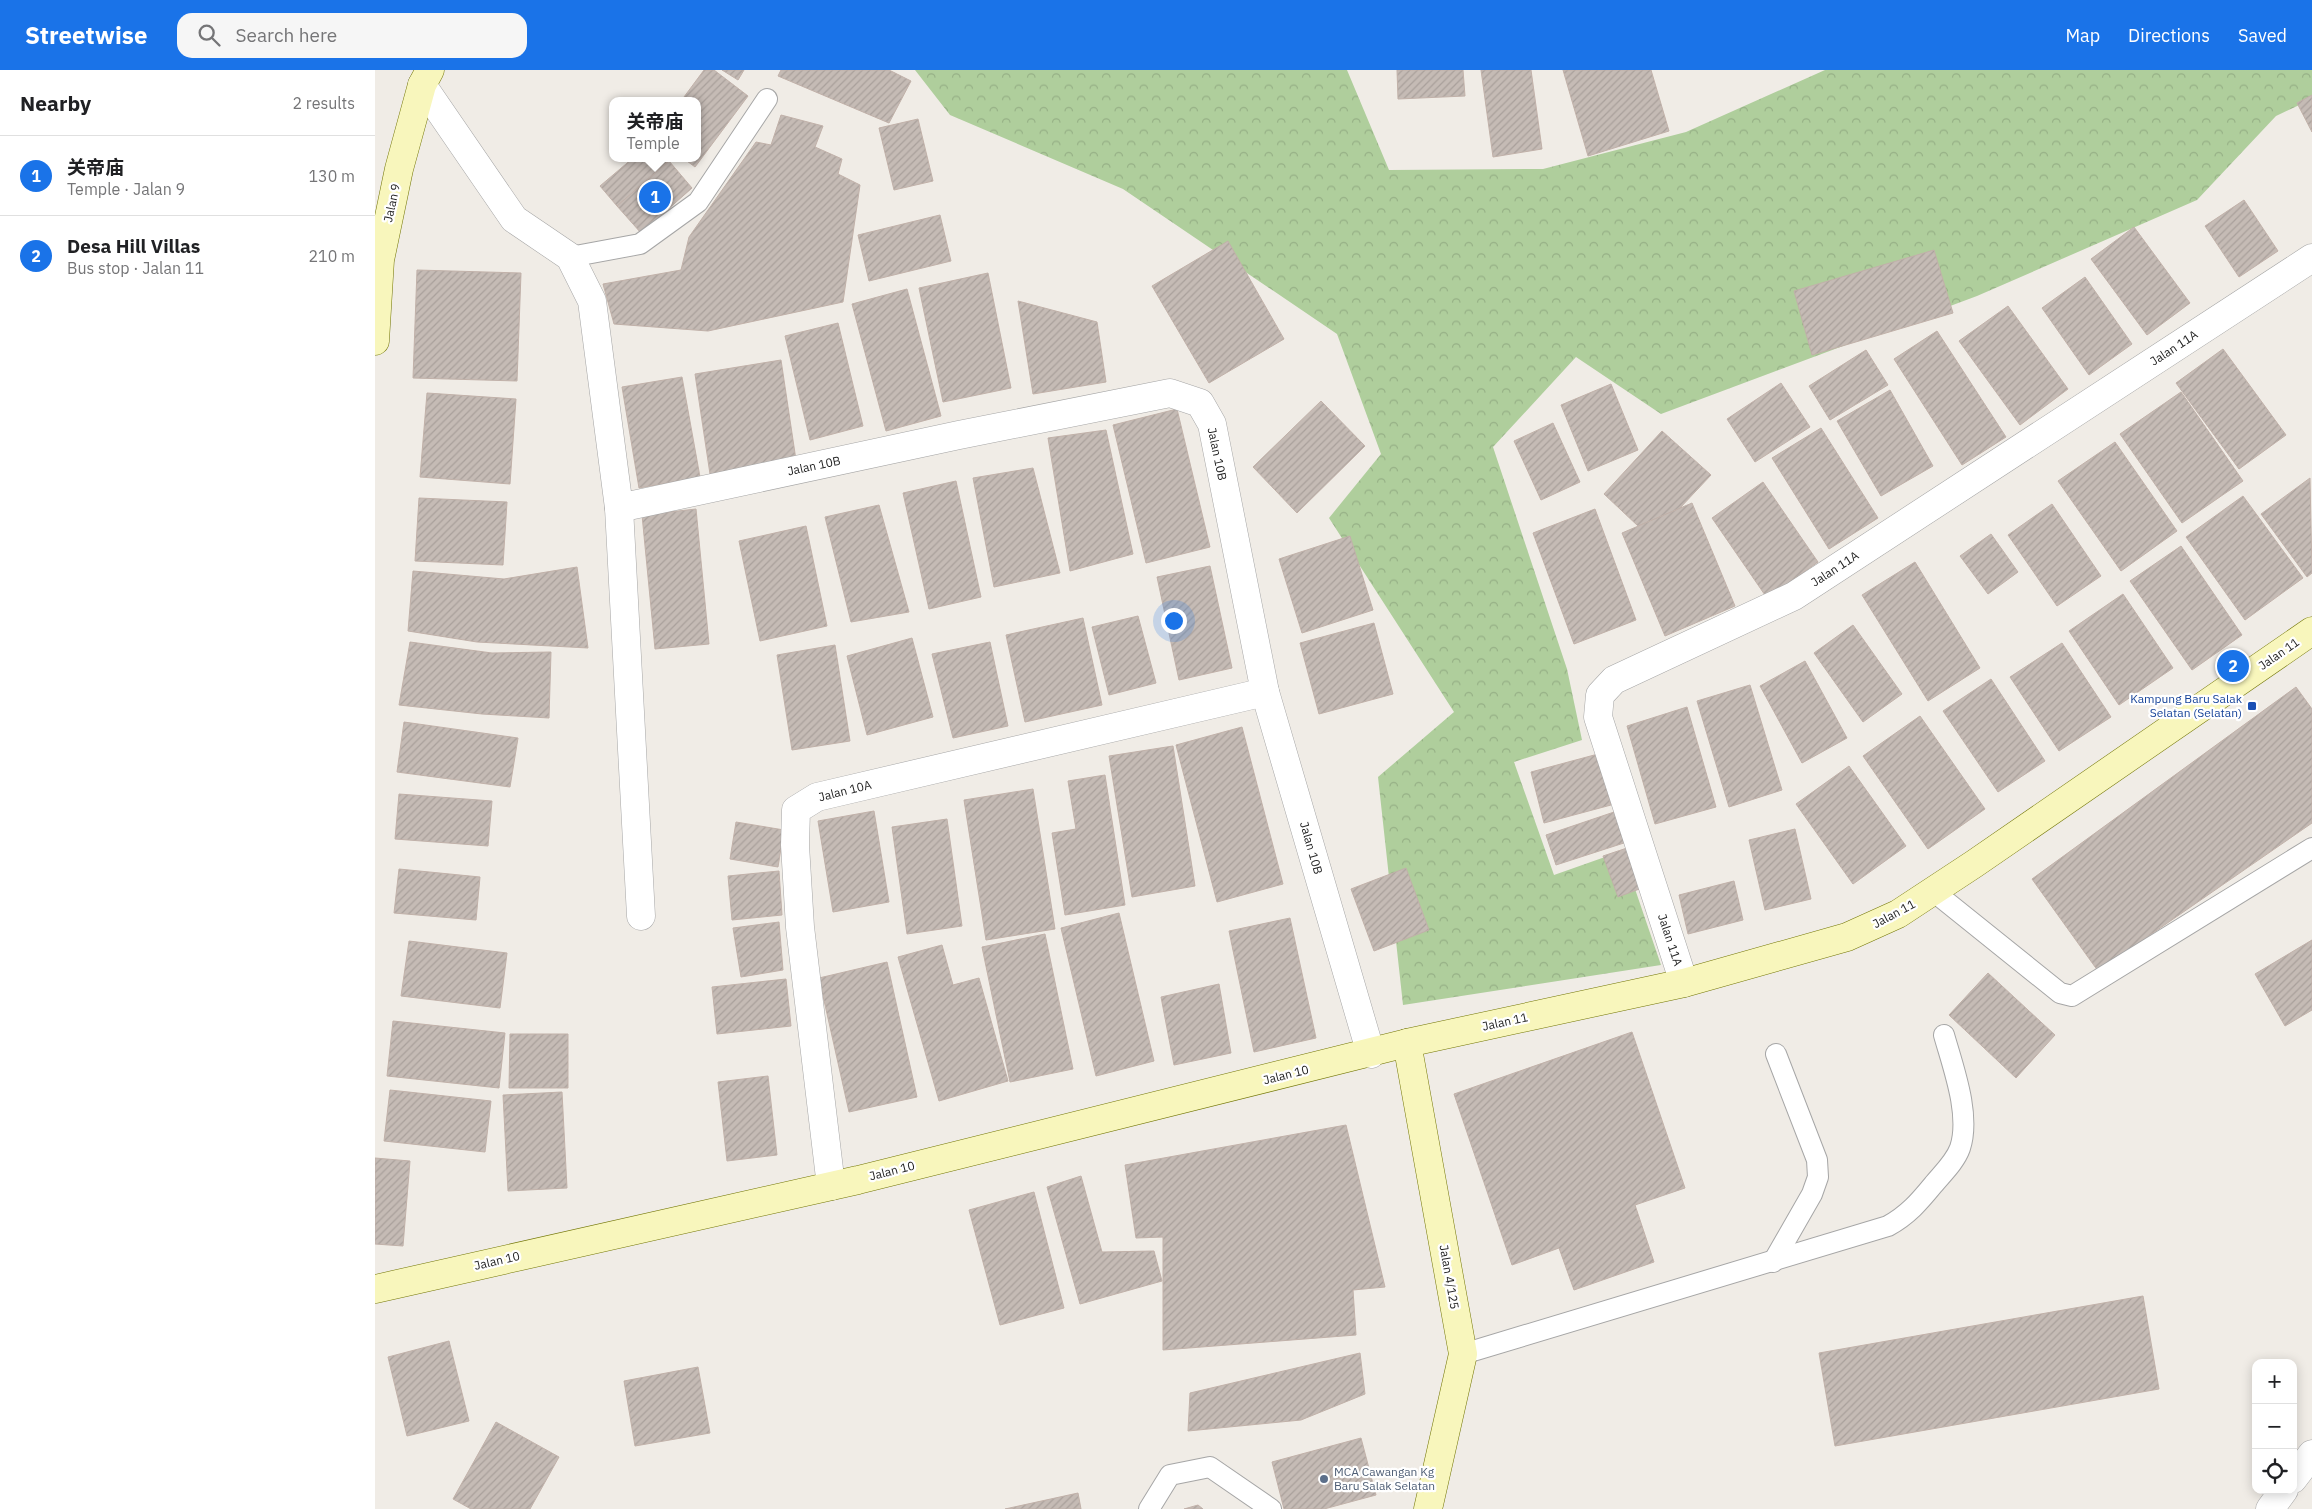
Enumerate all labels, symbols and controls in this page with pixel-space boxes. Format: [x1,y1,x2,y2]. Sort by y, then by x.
search box [177,13,527,58]
text: Streetwise [25,19,147,51]
icon: search [195,21,223,49]
text: Search here [235,23,337,47]
text: Map [2065,24,2100,47]
text: Directions [2128,24,2210,47]
text: Saved [2238,24,2287,47]
text: Nearby [20,89,91,117]
text: 2 results [292,93,355,113]
popup [609,97,701,162]
text: 关帝庙 [626,109,684,133]
text: Temple [626,133,680,153]
text: 关帝庙 [67,155,124,179]
text: 1 [31,166,41,186]
text: 130 m [308,166,355,186]
pin: 1 [639,178,671,216]
text: Temple · Jalan 9 [67,179,185,199]
street label: Jalan 9 [380,182,403,224]
text: Desa Hill Villas [67,234,200,258]
text: 2 [31,246,41,266]
text: 210 m [308,246,355,266]
text: Bus stop · Jalan 11 [67,258,204,278]
street label: Jalan 11A [2147,326,2201,369]
street label: Jalan 10B [1205,426,1230,482]
street label: Jalan 10B [786,453,842,478]
street label: Jalan 11A [1808,547,1862,590]
your location [1161,608,1187,634]
street label: Jalan 11 [2255,634,2302,673]
pin: 2 [2217,647,2249,685]
place label: Kampung Baru Salak Selatan (Selatan) [2130,691,2243,720]
marker: Kampung Baru Salak Selatan (Selatan) [2246,700,2258,712]
street label: Jalan 10A [817,777,873,804]
street label: Jalan 10B [1297,820,1326,876]
street label: Jalan 11 [1870,896,1918,931]
street label: Jalan 11A [1655,912,1686,968]
street label: Jalan 11 [1481,1009,1529,1034]
street label: Jalan 10 [1262,1062,1310,1087]
street label: Jalan 10 [868,1158,916,1183]
street label: Jalan 4/125 [1436,1243,1463,1310]
street label: Jalan 10 [473,1248,521,1273]
map controls [2252,1359,2297,1494]
button: + [2252,1359,2297,1404]
button: − [2252,1404,2297,1449]
button: locate [2252,1449,2297,1494]
place label: MCA Cawangan Kg Baru Salak Selatan [1334,1464,1435,1493]
marker: MCA Cawangan Kg Baru Salak Selatan [1318,1473,1330,1485]

